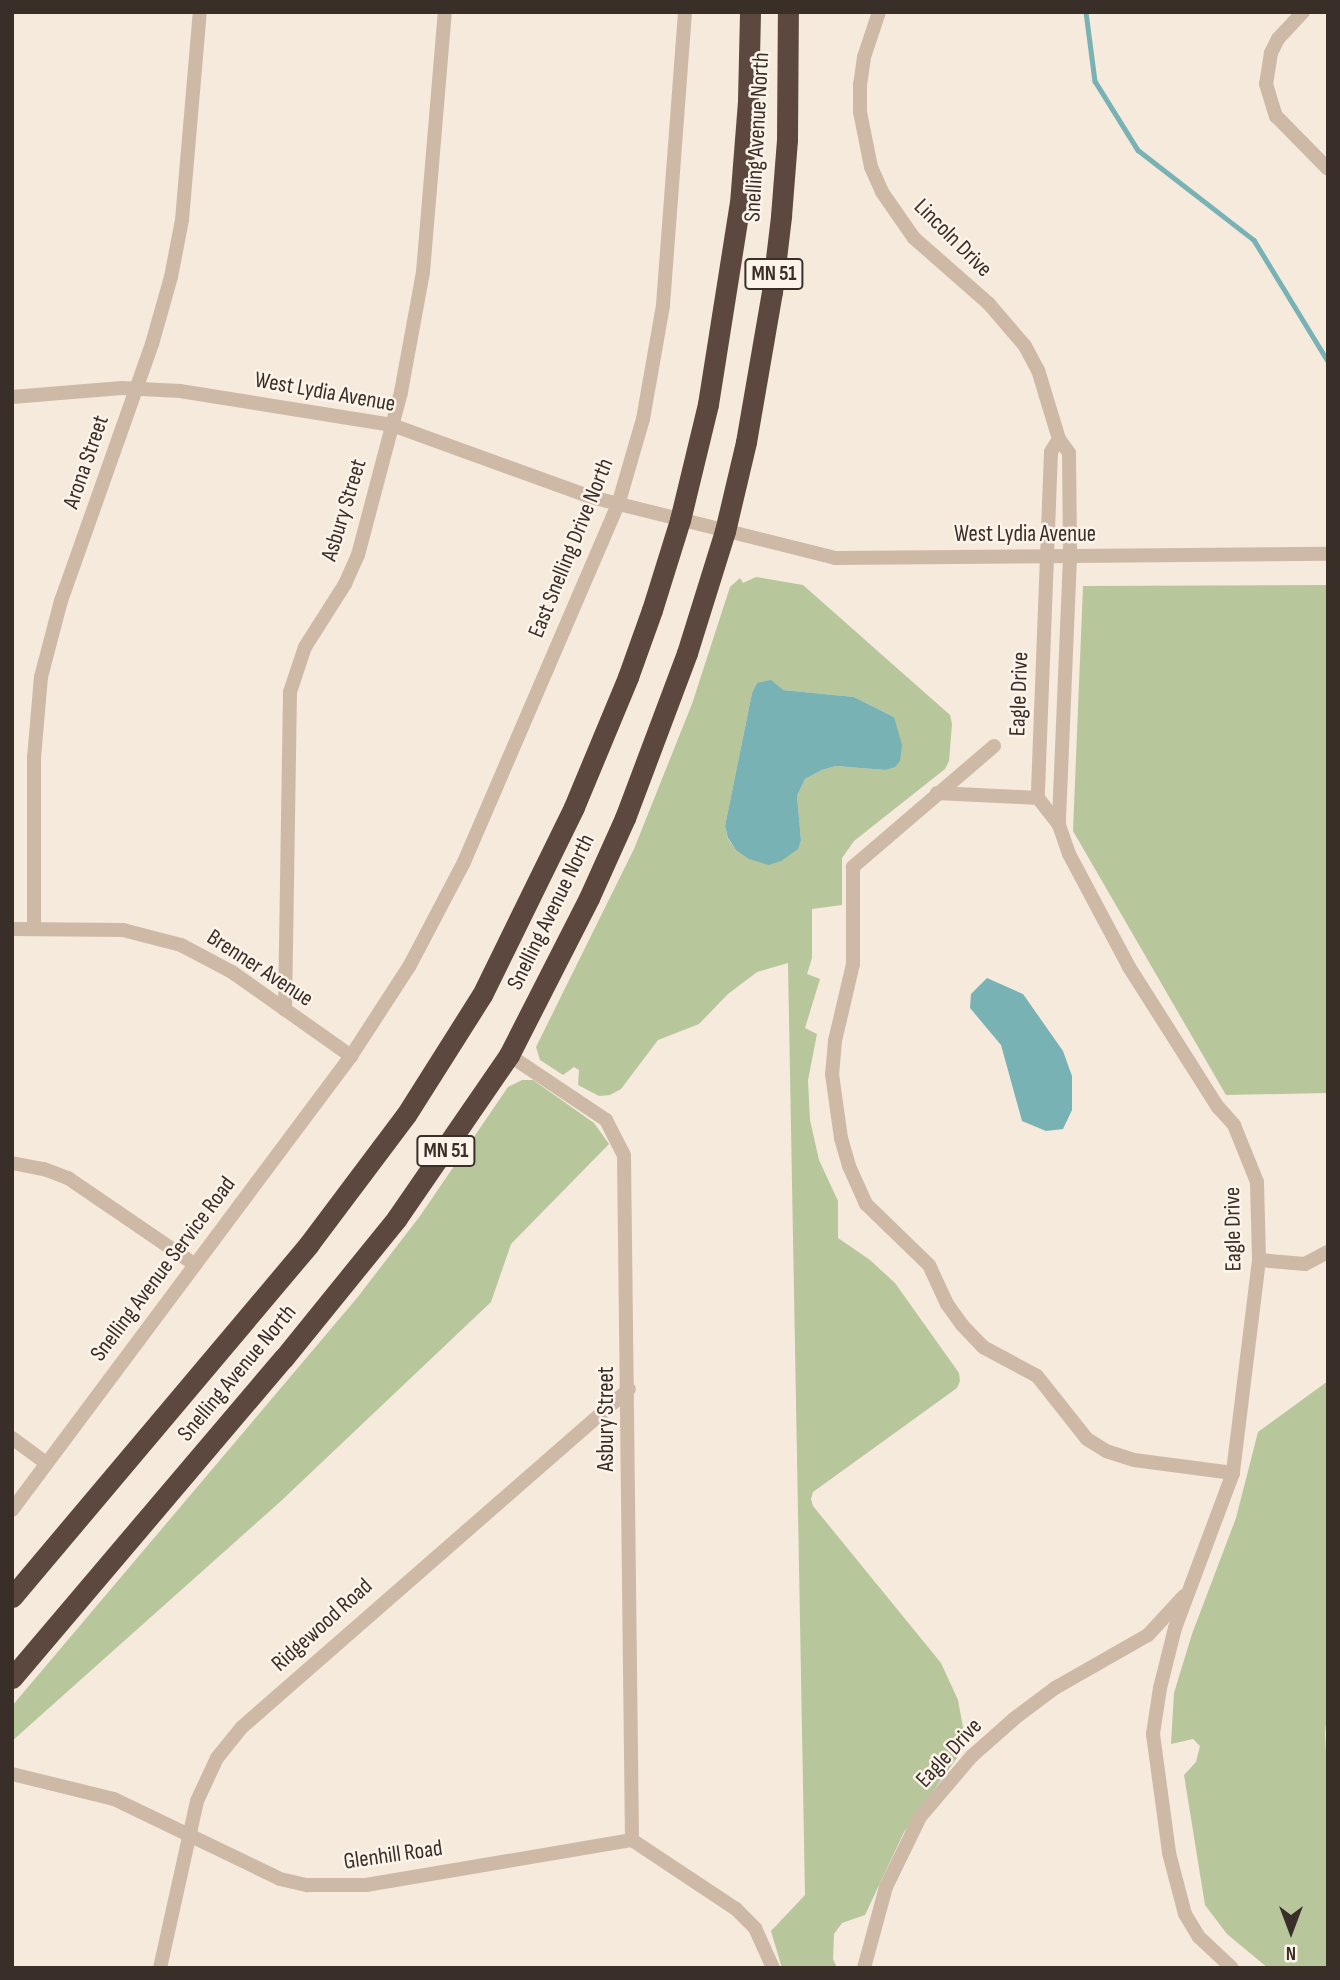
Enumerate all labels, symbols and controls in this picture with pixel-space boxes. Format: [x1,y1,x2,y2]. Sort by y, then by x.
street label: Snelling Avenue North [739,51,775,223]
street label: Lincoln Drive [908,193,998,283]
road number: MN 51 [744,256,804,292]
street label: West Lydia Avenue [253,366,397,418]
street label: Arona Street [57,412,115,512]
street label: East Snelling Drive North [522,454,620,642]
street label: Asbury Street [315,456,373,564]
street label: West Lydia Avenue [954,520,1096,548]
street label: Eagle Drive [1004,651,1034,737]
street label: Snelling Avenue North [501,830,601,994]
street label: Brenner Avenue [202,923,318,1013]
road number: MN 51 [416,1134,476,1168]
street label: Snelling Avenue Service Road [85,1171,241,1367]
street label: Eagle Drive [1218,1187,1248,1271]
street label: Snelling Avenue North [172,1299,302,1447]
street label: Asbury Street [592,1366,620,1472]
street label: Ridgewood Road [266,1573,378,1677]
street label: Eagle Drive [910,1713,988,1793]
street label: Glenhill Road [342,1834,444,1876]
north arrow [1256,1896,1326,1966]
text: N [1286,1941,1296,1964]

